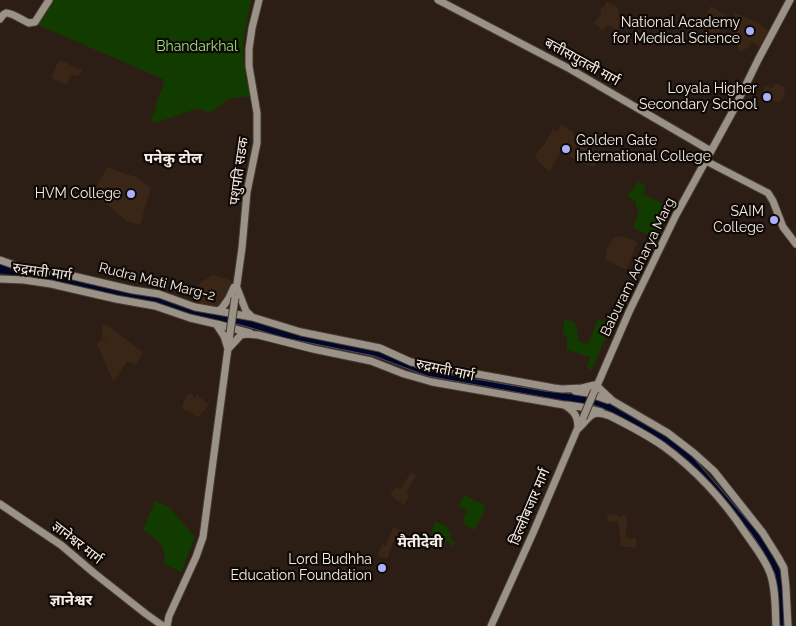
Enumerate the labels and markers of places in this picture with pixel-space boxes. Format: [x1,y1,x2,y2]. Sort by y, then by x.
place label: National Academy for Medical Science [613,15,740,48]
marker: National Academy for Medical Science [744,25,756,37]
place label: Loyala Higher Secondary School [639,81,757,114]
marker: Loyala Higher Secondary School [761,91,773,103]
place label: Golden Gate International College [576,133,711,166]
marker: Golden Gate International College [560,143,572,155]
place label: HVM College [35,186,121,202]
marker: HVM College [125,188,137,200]
place label: SAIM College [713,204,764,236]
marker: SAIM College [768,214,780,226]
place label: Lord Budhha Education Foundation [230,552,372,584]
marker: Lord Budhha Education Foundation [376,562,388,574]

